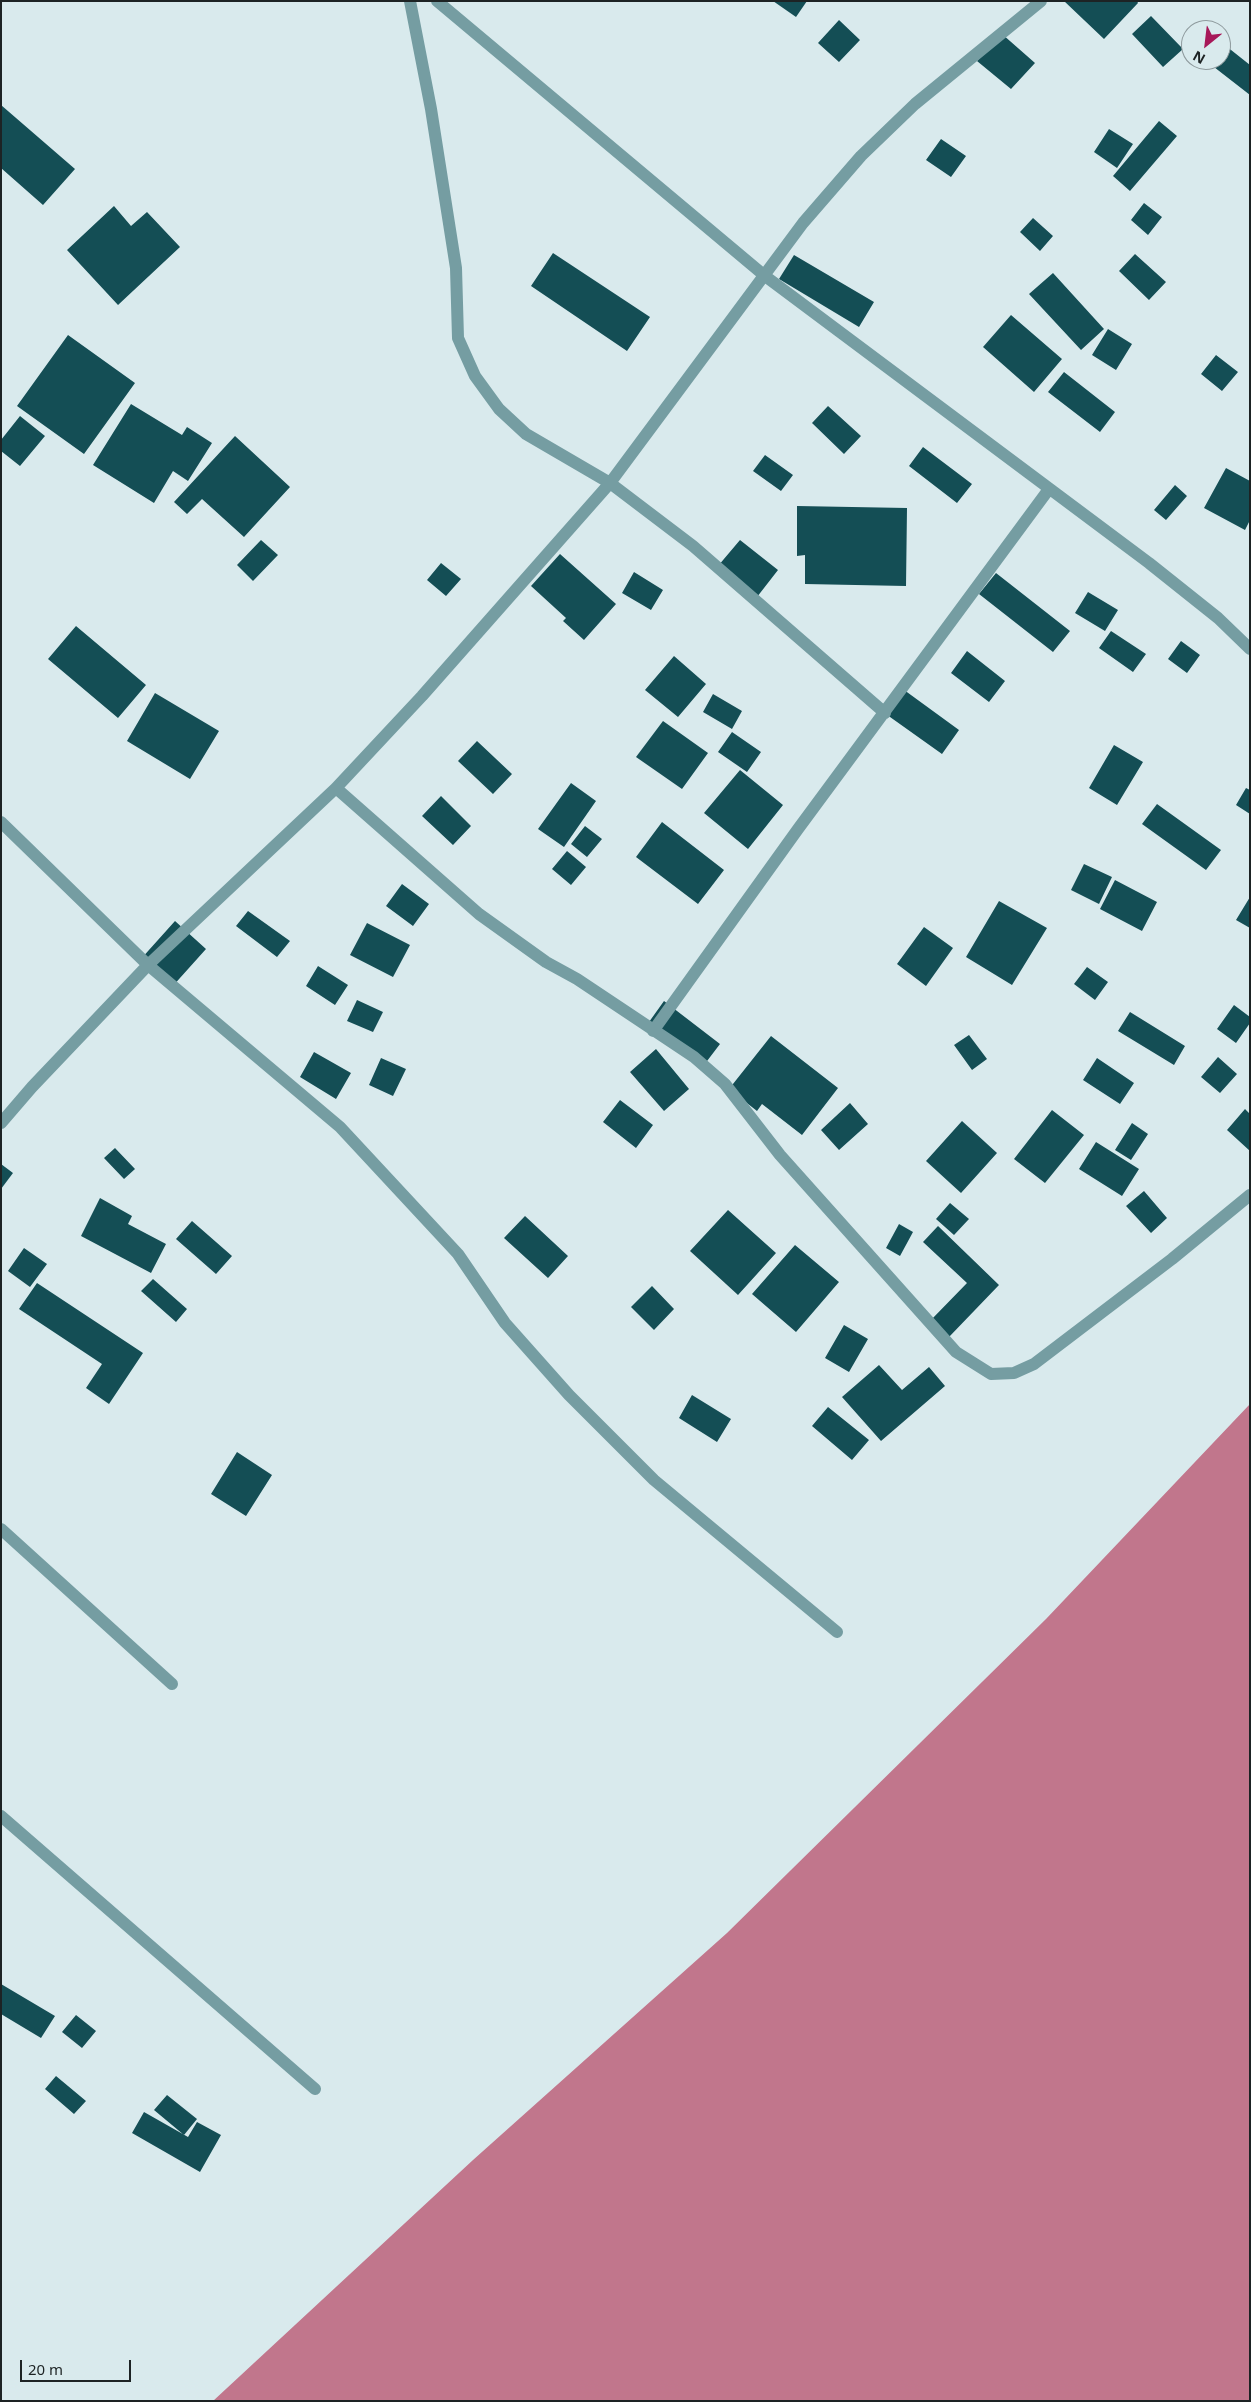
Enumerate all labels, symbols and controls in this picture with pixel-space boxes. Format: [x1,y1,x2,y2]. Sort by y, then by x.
north arrow [1181,20,1231,70]
text: N [1189,47,1209,69]
scale bar [22,2350,134,2382]
text: 20 m [28,2359,63,2379]

